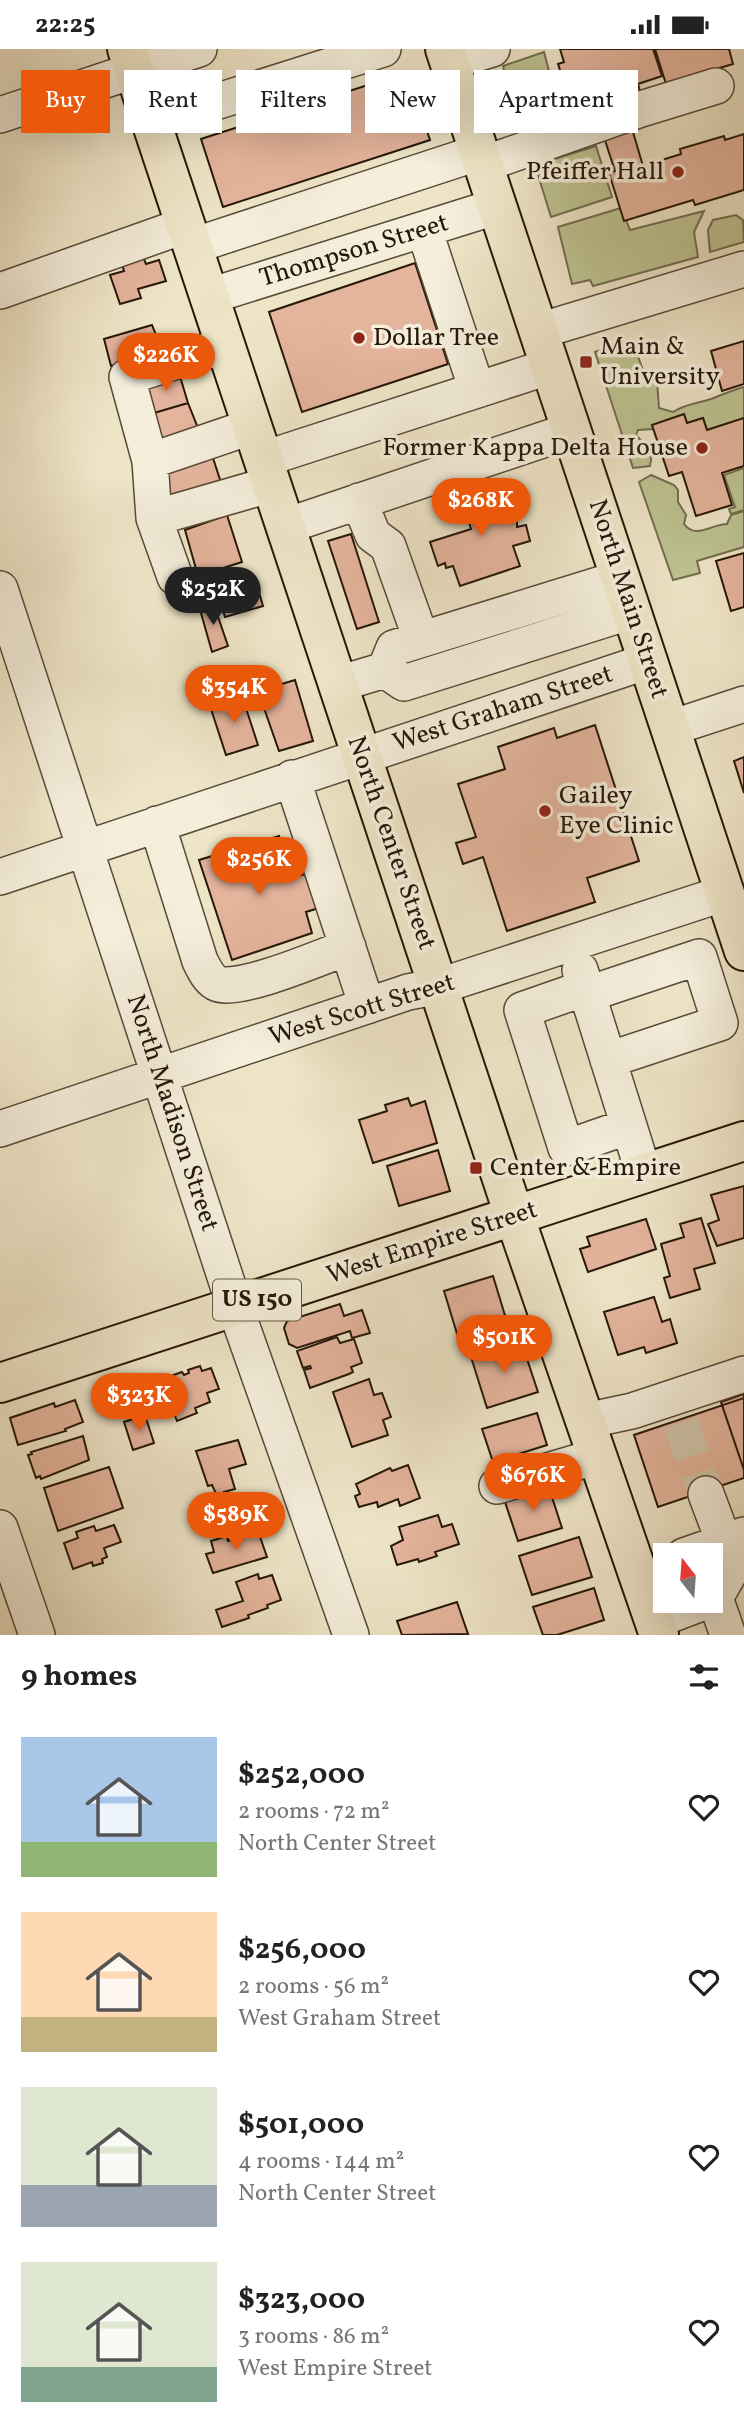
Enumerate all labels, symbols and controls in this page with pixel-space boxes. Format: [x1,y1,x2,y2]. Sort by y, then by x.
text: 22:25 [35,7,95,43]
chip: Buy [21,70,110,133]
chip: Rent [124,70,222,133]
chip: Filters [236,70,351,133]
chip: New [365,70,460,133]
chip: Apartment [474,70,638,133]
place label: Pfeiffer Hall [526,154,664,190]
marker: Pfeiffer Hall [670,164,686,180]
street label: Thompson Street [255,205,453,297]
place label: Dollar Tree [373,320,499,356]
place label: Main & University [600,329,720,395]
marker: Dollar Tree [351,330,367,346]
pin: $226K [117,333,215,393]
text: $226K [133,340,199,372]
marker: Main & University [578,354,594,370]
place label: Former Kappa Delta House [382,430,688,466]
marker: Former Kappa Delta House [694,440,710,456]
pin: $268K [432,479,530,538]
text: $268K [448,485,514,517]
street label: North Main Street [579,495,677,703]
pin: $252K [164,567,262,627]
text: $252K [181,574,245,606]
street label: West Graham Street [388,656,618,762]
pin: $354K [185,665,283,725]
text: $354K [201,672,267,704]
street label: North Center Street [337,731,445,955]
place label: Gailey Eye Clinic [559,778,674,844]
marker: Gailey Eye Clinic [537,803,553,819]
pin: $256K [210,837,308,897]
text: $256K [226,844,292,876]
street label: West Scott Street [264,965,460,1055]
street label: North Madison Street [117,990,227,1236]
place label: Center & Empire [490,1150,681,1186]
marker: Center & Empire [468,1160,484,1176]
street label: West Empire Street [322,1192,542,1294]
road number: US 150 [213,1280,301,1321]
pin: $501K [455,1315,553,1375]
text: $501K [472,1322,536,1354]
pin: $323K [90,1373,188,1433]
text: $323K [107,1380,171,1412]
pin: $676K [484,1453,582,1513]
text: $676K [500,1460,566,1492]
pin: $589K [187,1493,285,1552]
text: $589K [203,1499,269,1531]
north arrow [653,1543,723,1613]
map controls [653,1543,723,1613]
text: 9 homes [21,1656,137,1698]
icon: filters [685,1658,723,1696]
text: $252,000 [238,1754,365,1796]
icon: home [77,1765,161,1849]
icon: heart [685,1788,723,1826]
text: 2 rooms · 72 m² [238,1796,389,1828]
text: North Center Street [238,1828,436,1860]
text: $256,000 [238,1929,366,1971]
icon: home [77,1940,161,2024]
icon: heart [685,1963,723,2001]
text: 2 rooms · 56 m² [238,1971,389,2003]
text: West Graham Street [238,2003,441,2035]
text: $501,000 [238,2104,364,2146]
icon: home [77,2115,161,2199]
icon: heart [685,2138,723,2176]
text: 4 rooms · 144 m² [238,2146,404,2178]
text: North Center Street [238,2178,436,2210]
text: $323,000 [238,2279,365,2321]
icon: home [77,2290,161,2374]
icon: heart [685,2313,723,2351]
text: 3 rooms · 86 m² [238,2321,389,2353]
text: West Empire Street [238,2353,432,2385]

